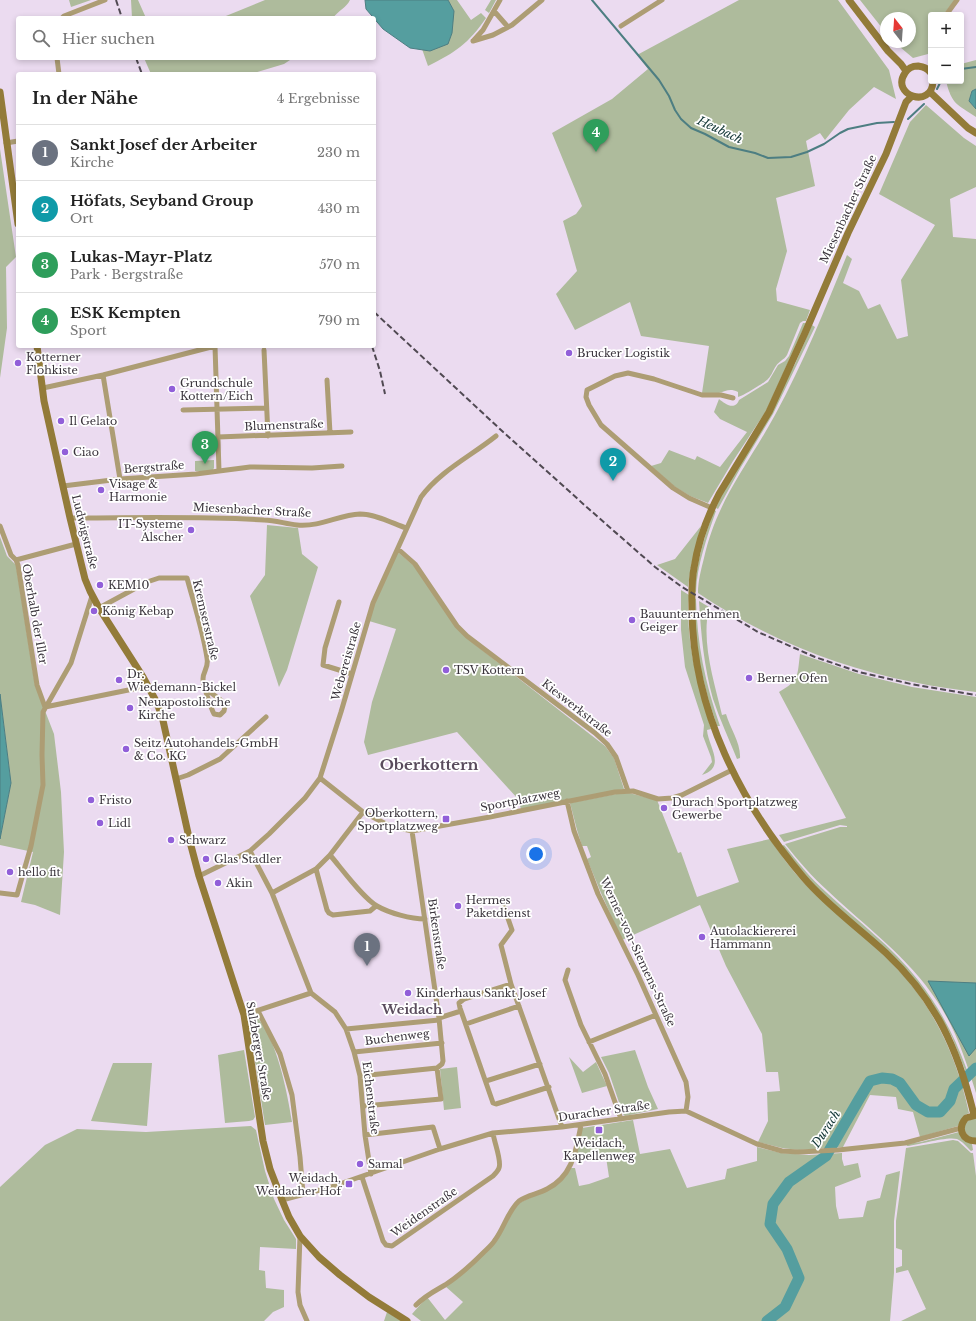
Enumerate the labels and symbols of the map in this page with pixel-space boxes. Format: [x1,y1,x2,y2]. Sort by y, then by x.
north arrow [880,12,916,48]
water label: Heubach [694,112,745,147]
pin: 4 [583,119,609,152]
street label: Miesenbacher Straße [817,152,879,266]
place label: Brucker Logistik [577,346,670,360]
marker: Brucker Logistik [564,348,574,358]
place label: Kotterner Flohkiste [26,350,81,377]
marker: Kotterner Flohkiste [13,358,23,368]
place label: Grundschule Kottern/Eich [180,376,254,403]
marker: Grundschule Kottern/Eich [167,384,177,394]
place label: Il Gelato [69,414,117,428]
marker: Il Gelato [56,416,66,426]
street label: Blumenstraße [244,417,324,433]
pin: 3 [192,431,218,464]
place label: Ciao [73,445,99,459]
marker: Ciao [60,447,70,457]
pin: 2 [600,448,626,481]
street label: Bergstraße [123,458,185,476]
place label: Visage & Harmonie [108,477,167,504]
marker: Visage & Harmonie [96,485,106,495]
street label: Ludwigstraße [69,493,101,571]
street label: Miesenbacher Straße [192,500,312,520]
place label: IT-Systeme Alscher [118,517,184,544]
marker: IT-Systeme Alscher [186,525,196,535]
street label: Oberhalb der Iller [19,563,51,666]
place label: KEM10 [108,578,149,592]
street label: Kremserstraße [190,578,222,662]
marker: KEM10 [95,580,105,590]
place label: König Kebap [102,604,174,618]
marker: König Kebap [89,606,99,616]
place label: Bauunternehmen Geiger [640,607,740,634]
marker: Bauunternehmen Geiger [627,615,637,625]
street label: Webereistraße [328,620,364,703]
place label: TSV Kottern [454,663,525,677]
marker: TSV Kottern [441,665,451,675]
place label: Dr. Wiedemann-Bickel [126,667,236,694]
place label: Berner Ofen [757,671,828,685]
marker: Berner Ofen [744,673,754,683]
marker: Dr. Wiedemann-Bickel [114,675,124,685]
street label: Kieswerkstraße [539,676,615,740]
place label: Neuapostolische Kirche [138,695,230,722]
marker: Neuapostolische Kirche [125,703,135,713]
place label: Seitz Autohandels-GmbH & Co. KG [134,736,278,763]
marker: Seitz Autohandels-GmbH & Co. KG [121,744,131,754]
district label: Oberkottern [380,755,478,774]
street label: Sportplatzweg [479,785,561,815]
place label: Fristo [99,793,132,807]
marker: Fristo [86,795,96,805]
place label: Durach Sportplatzweg Gewerbe [672,795,798,822]
marker: Durach Sportplatzweg Gewerbe [659,803,669,813]
place label: Oberkottern, Sportplatzweg [357,806,438,833]
marker: Oberkottern, Sportplatzweg [441,814,451,824]
place label: Lidl [108,816,131,830]
marker: Lidl [95,818,105,828]
place label: Schwarz [179,833,226,847]
marker: Schwarz [166,835,176,845]
your location [526,844,546,864]
place label: Glas Stadler [214,852,282,866]
marker: Glas Stadler [201,854,211,864]
place label: hello fit [18,865,62,879]
marker: hello fit [5,867,15,877]
street label: Werner-von-Siemens-Straße [597,874,679,1029]
place label: Akin [225,876,253,890]
marker: Akin [213,878,223,888]
place label: Hermes Paketdienst [466,893,531,920]
street label: Birkenstraße [425,897,449,971]
marker: Hermes Paketdienst [453,901,463,911]
place label: Autolackiererei Hammann [709,924,796,951]
marker: Autolackiererei Hammann [697,932,707,942]
pin: 1 [354,933,380,966]
place label: Kinderhaus Sankt Josef [416,986,547,1000]
marker: Kinderhaus Sankt Josef [403,988,413,998]
street label: Sulzberger Straße [243,1000,275,1102]
district label: Weidach [381,1001,443,1018]
street label: Buchenweg [364,1026,430,1048]
street label: Eichenstraße [360,1061,382,1135]
street label: Duracher Straße [557,1098,651,1124]
water label: Durach [807,1107,843,1151]
marker: Weidach, Kapellenweg [594,1125,604,1135]
place label: Weidach, Kapellenweg [563,1136,635,1163]
place label: Samal [368,1157,403,1171]
marker: Samal [355,1159,365,1169]
place label: Weidach, Weidacher Hof [255,1171,342,1198]
marker: Weidach, Weidacher Hof [344,1179,354,1189]
street label: Weidenstraße [387,1184,460,1241]

